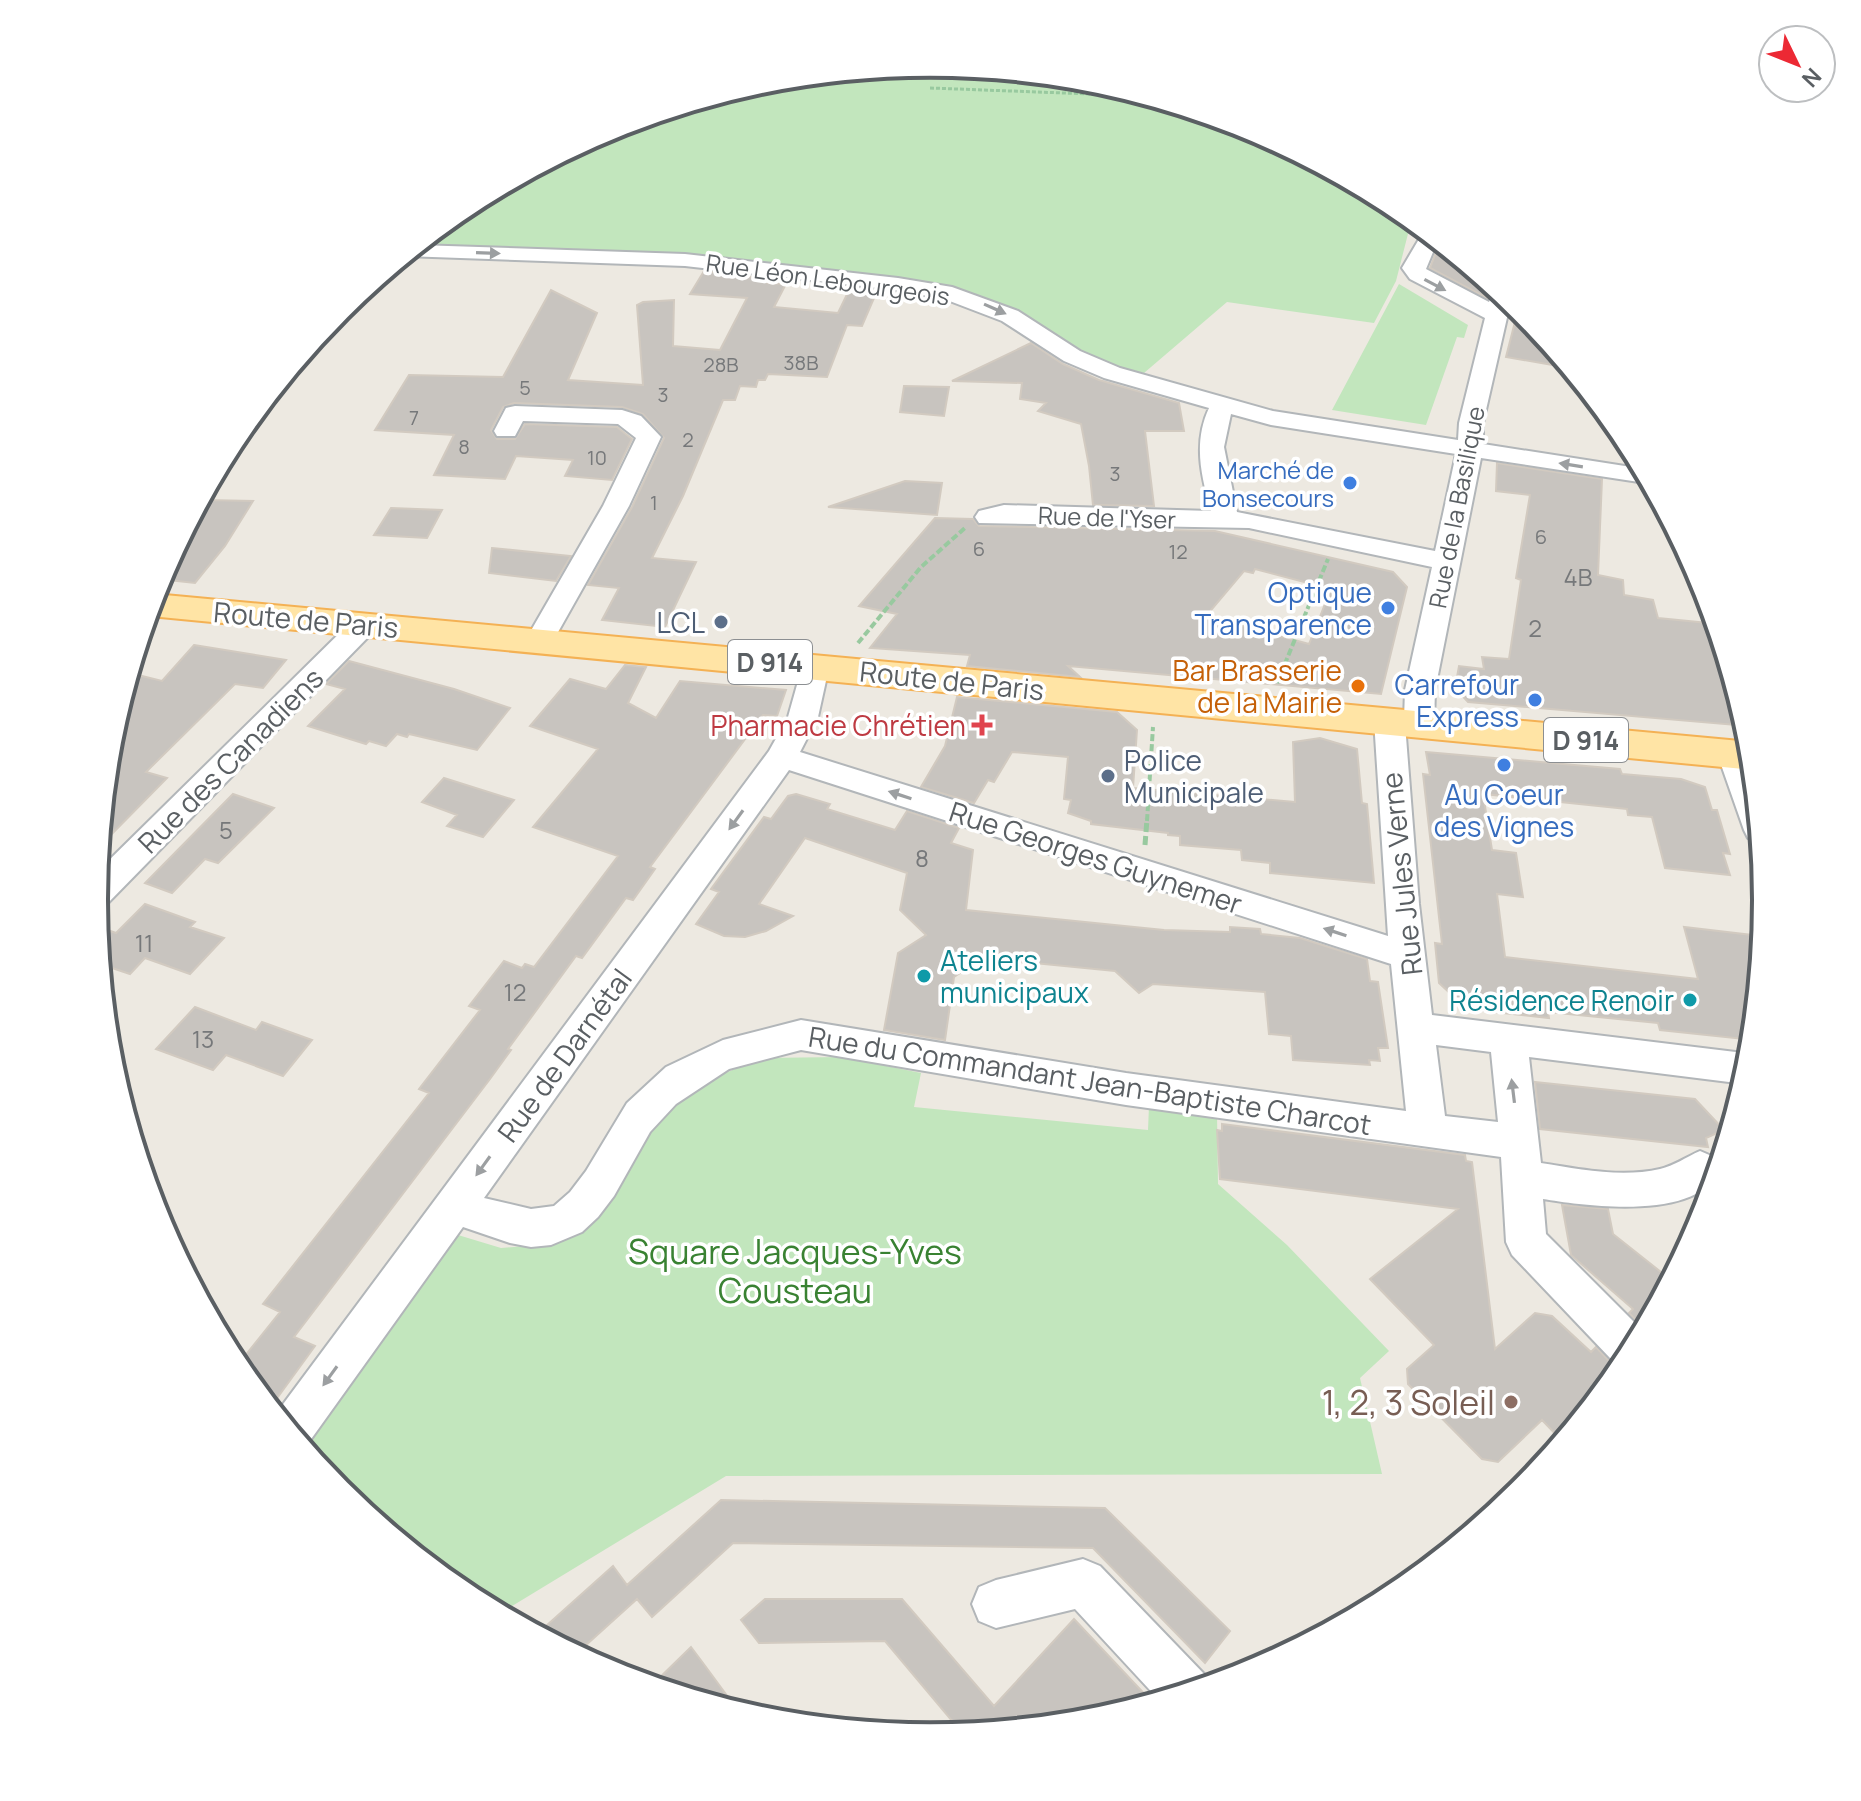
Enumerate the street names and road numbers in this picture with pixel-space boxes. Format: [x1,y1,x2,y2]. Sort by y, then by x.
street label: Rue Léon Lebourgeois [704,246,952,312]
street label: Rue de la Basilique [1420,403,1492,611]
street label: Rue de l'Yser [1037,498,1177,536]
street label: Route de Paris [212,592,400,646]
road number: D 914 [728,640,812,684]
street label: Route de Paris [858,651,1046,709]
street label: Rue des Canadiens [129,659,331,861]
road number: D 914 [1544,718,1628,762]
street label: Rue Jules Verne [1371,771,1431,977]
street label: Rue Georges Guynemer [945,792,1247,922]
street label: Rue de Darnétal [488,961,640,1149]
street label: Rue du Commandant Jean-Baptiste Charcot [806,1017,1374,1143]

